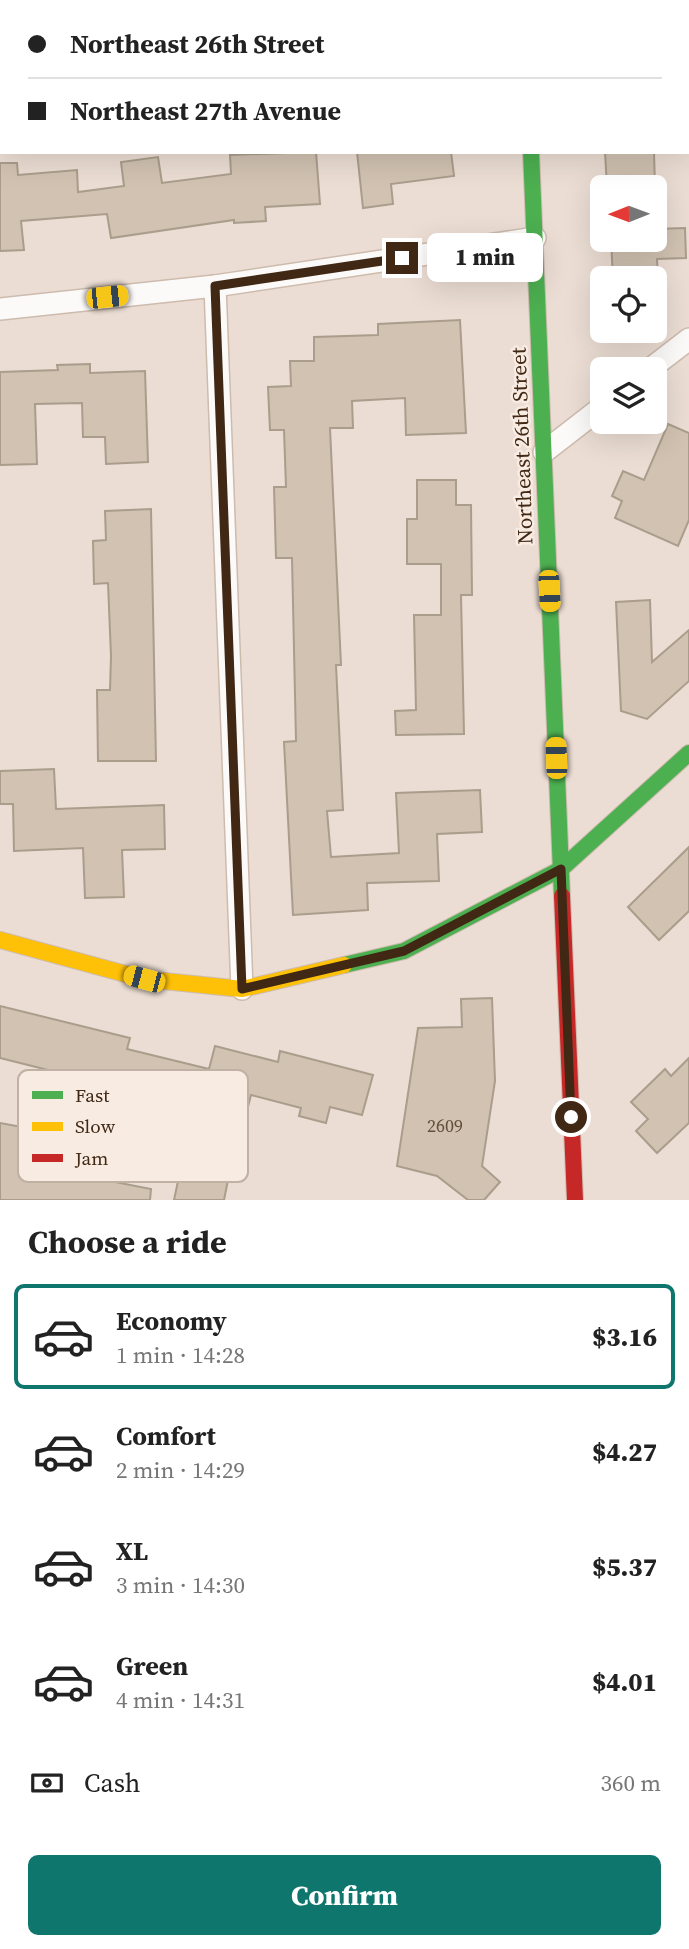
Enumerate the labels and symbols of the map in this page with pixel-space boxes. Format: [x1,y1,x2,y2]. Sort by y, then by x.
north arrow [590,175,667,252]
callout: 1 min [426,233,542,282]
route end [386,242,418,274]
car [86,284,129,310]
street label: Northeast 26th Street [504,347,539,545]
car [538,569,561,613]
car [545,737,568,779]
car [121,963,168,995]
legend [18,1070,248,1182]
text: Fast [75,1082,110,1108]
route start [555,1101,587,1133]
text: Slow [75,1113,116,1139]
house number: 2609 [427,1113,463,1138]
text: Jam [74,1145,108,1171]

